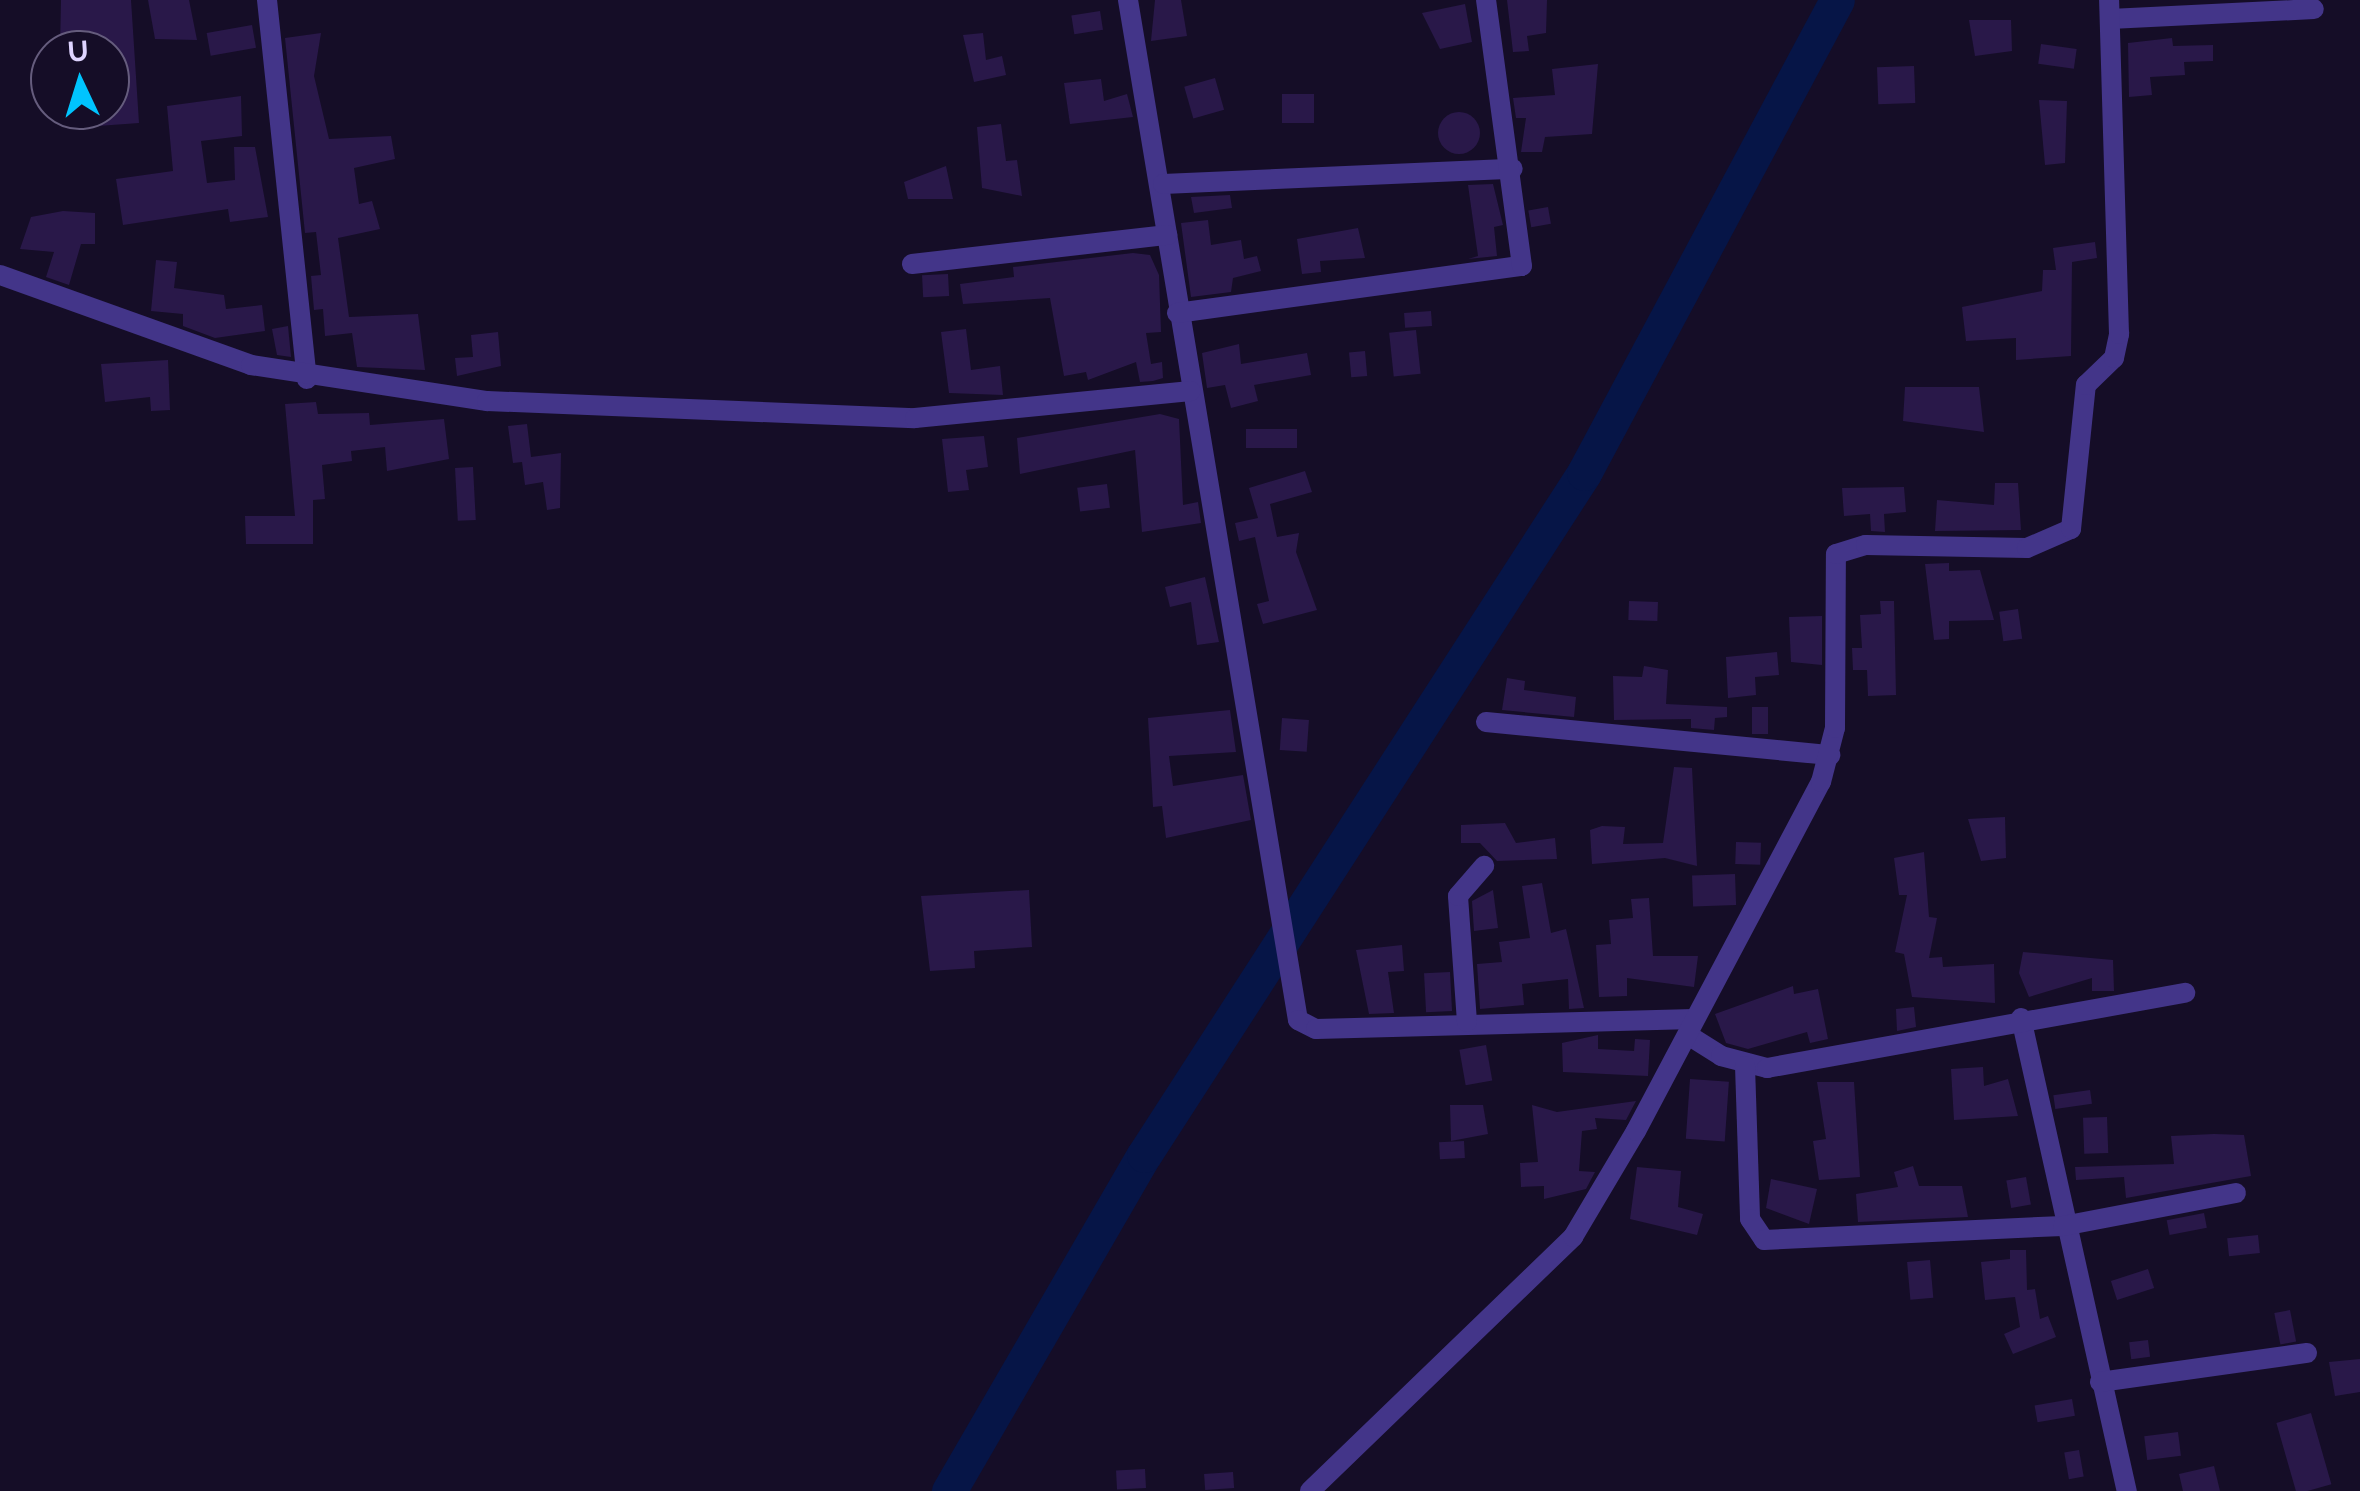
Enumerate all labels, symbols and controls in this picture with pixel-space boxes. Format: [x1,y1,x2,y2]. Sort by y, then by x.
north arrow [30,30,130,130]
text: U [66,34,90,69]

